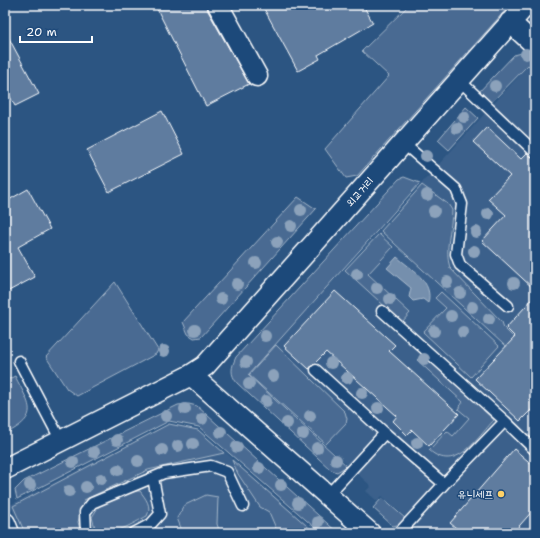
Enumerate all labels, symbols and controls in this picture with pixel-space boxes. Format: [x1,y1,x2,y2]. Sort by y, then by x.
scale bar [20,18,92,44]
text: 20 m [26,24,57,40]
street label: 외교거리 [343,174,377,210]
place label: 유니세프 [458,487,493,502]
marker: 유니세프 [496,489,506,499]

